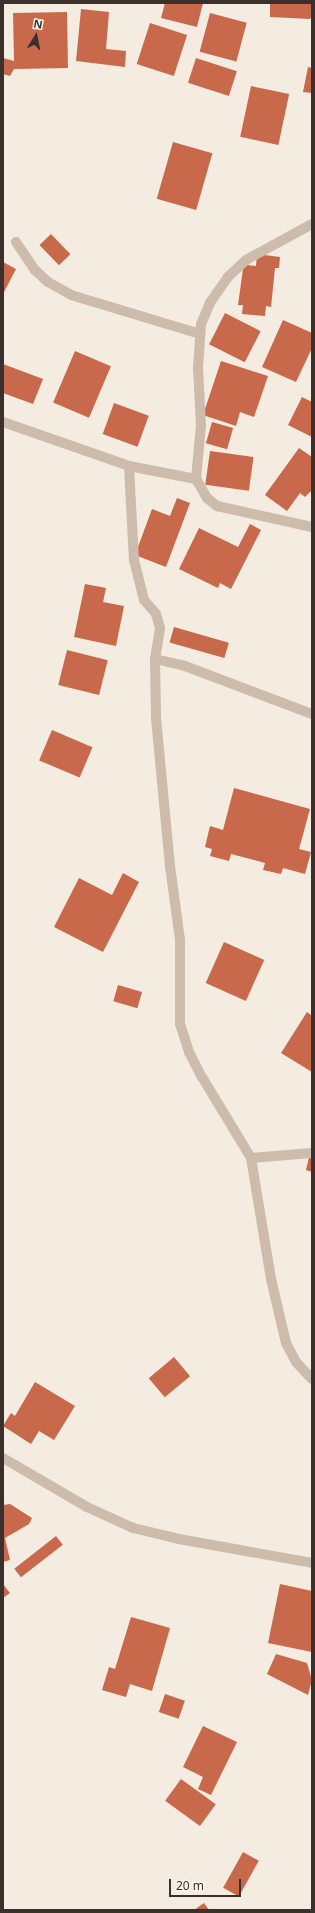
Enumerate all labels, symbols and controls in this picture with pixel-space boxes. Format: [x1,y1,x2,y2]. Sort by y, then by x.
north arrow [16,16,56,56]
text: N [32,16,44,32]
scale bar [171,1871,243,1897]
text: 20 m [176,1877,204,1894]

